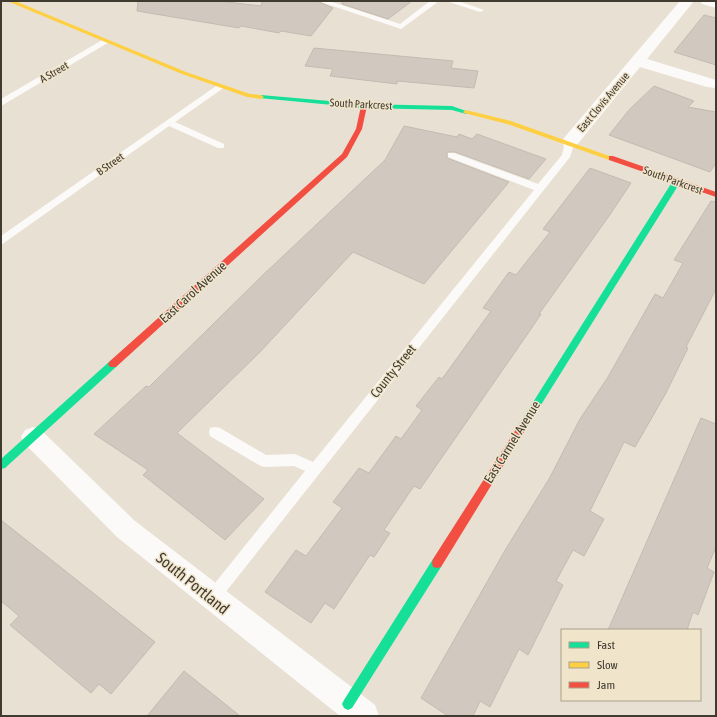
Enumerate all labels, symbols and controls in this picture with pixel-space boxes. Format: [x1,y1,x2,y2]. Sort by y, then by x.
street label: A Street [38,59,70,85]
street label: East Clovis Avenue [575,70,631,134]
street label: South Parkcrest [329,96,393,112]
street label: B Street [94,150,126,178]
street label: South Parkcrest [642,164,704,196]
street label: East Carol Avenue [156,258,230,326]
street label: County Street [367,341,419,401]
street label: East Carmel Avenue [481,398,543,486]
street label: South Portland [153,548,233,618]
legend [561,629,701,701]
text: Fast [597,638,615,652]
text: Slow [597,658,618,672]
text: Jam [597,678,615,692]

